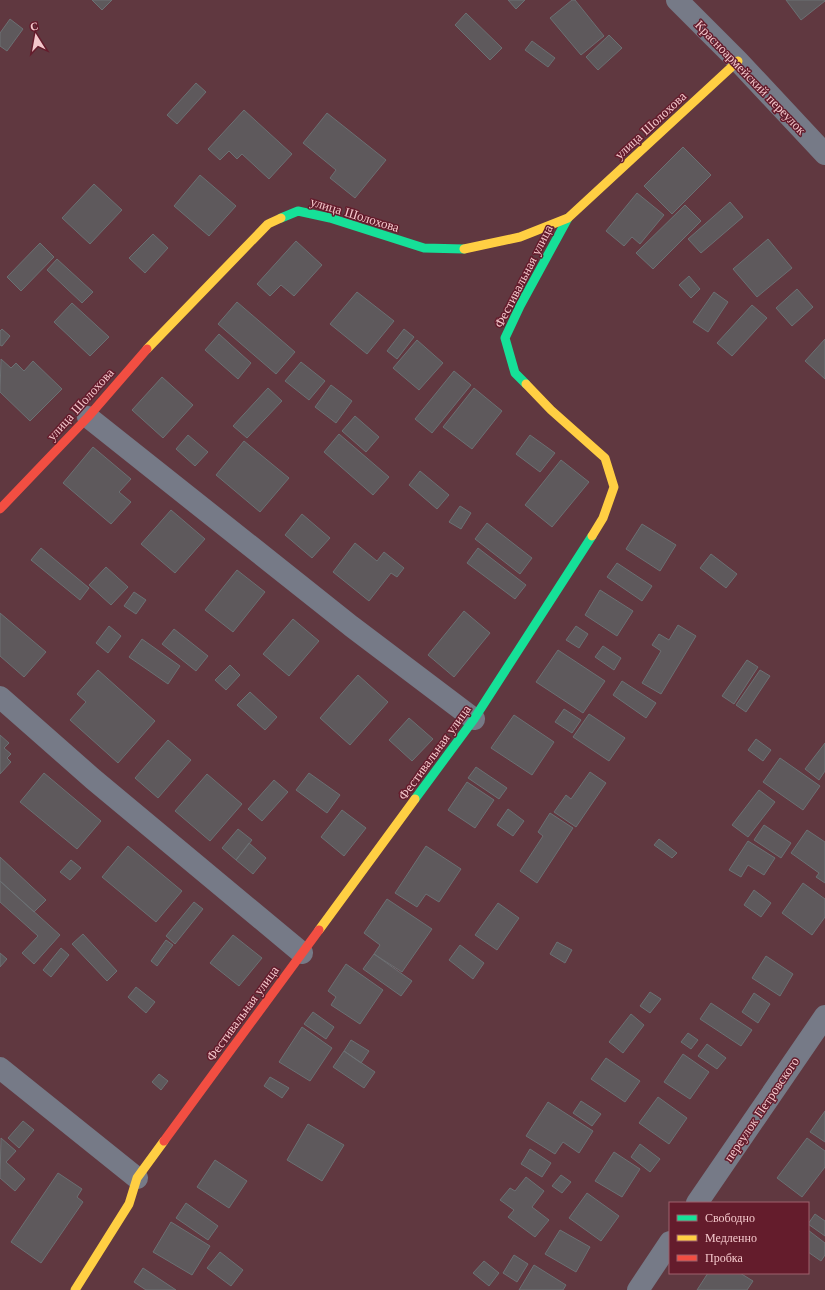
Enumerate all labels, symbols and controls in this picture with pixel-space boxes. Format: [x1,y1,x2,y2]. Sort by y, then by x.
north arrow [16,16,56,56]
street label: Красноармейский переулок [691,16,810,139]
text: С [29,19,39,34]
street label: улица Шолохова [611,88,690,163]
street label: улица Шолохова [308,193,402,236]
street label: Фестивальная улица [490,222,557,331]
street label: улица Шолохова [43,364,118,444]
street label: Фестивальная улица [394,701,475,803]
street label: Фестивальная улица [202,962,283,1064]
street label: переулок Петровского [720,1053,803,1165]
legend [669,1202,809,1274]
text: Свободно [705,1210,755,1225]
text: Медленно [705,1230,757,1245]
text: Пробка [705,1250,743,1265]

